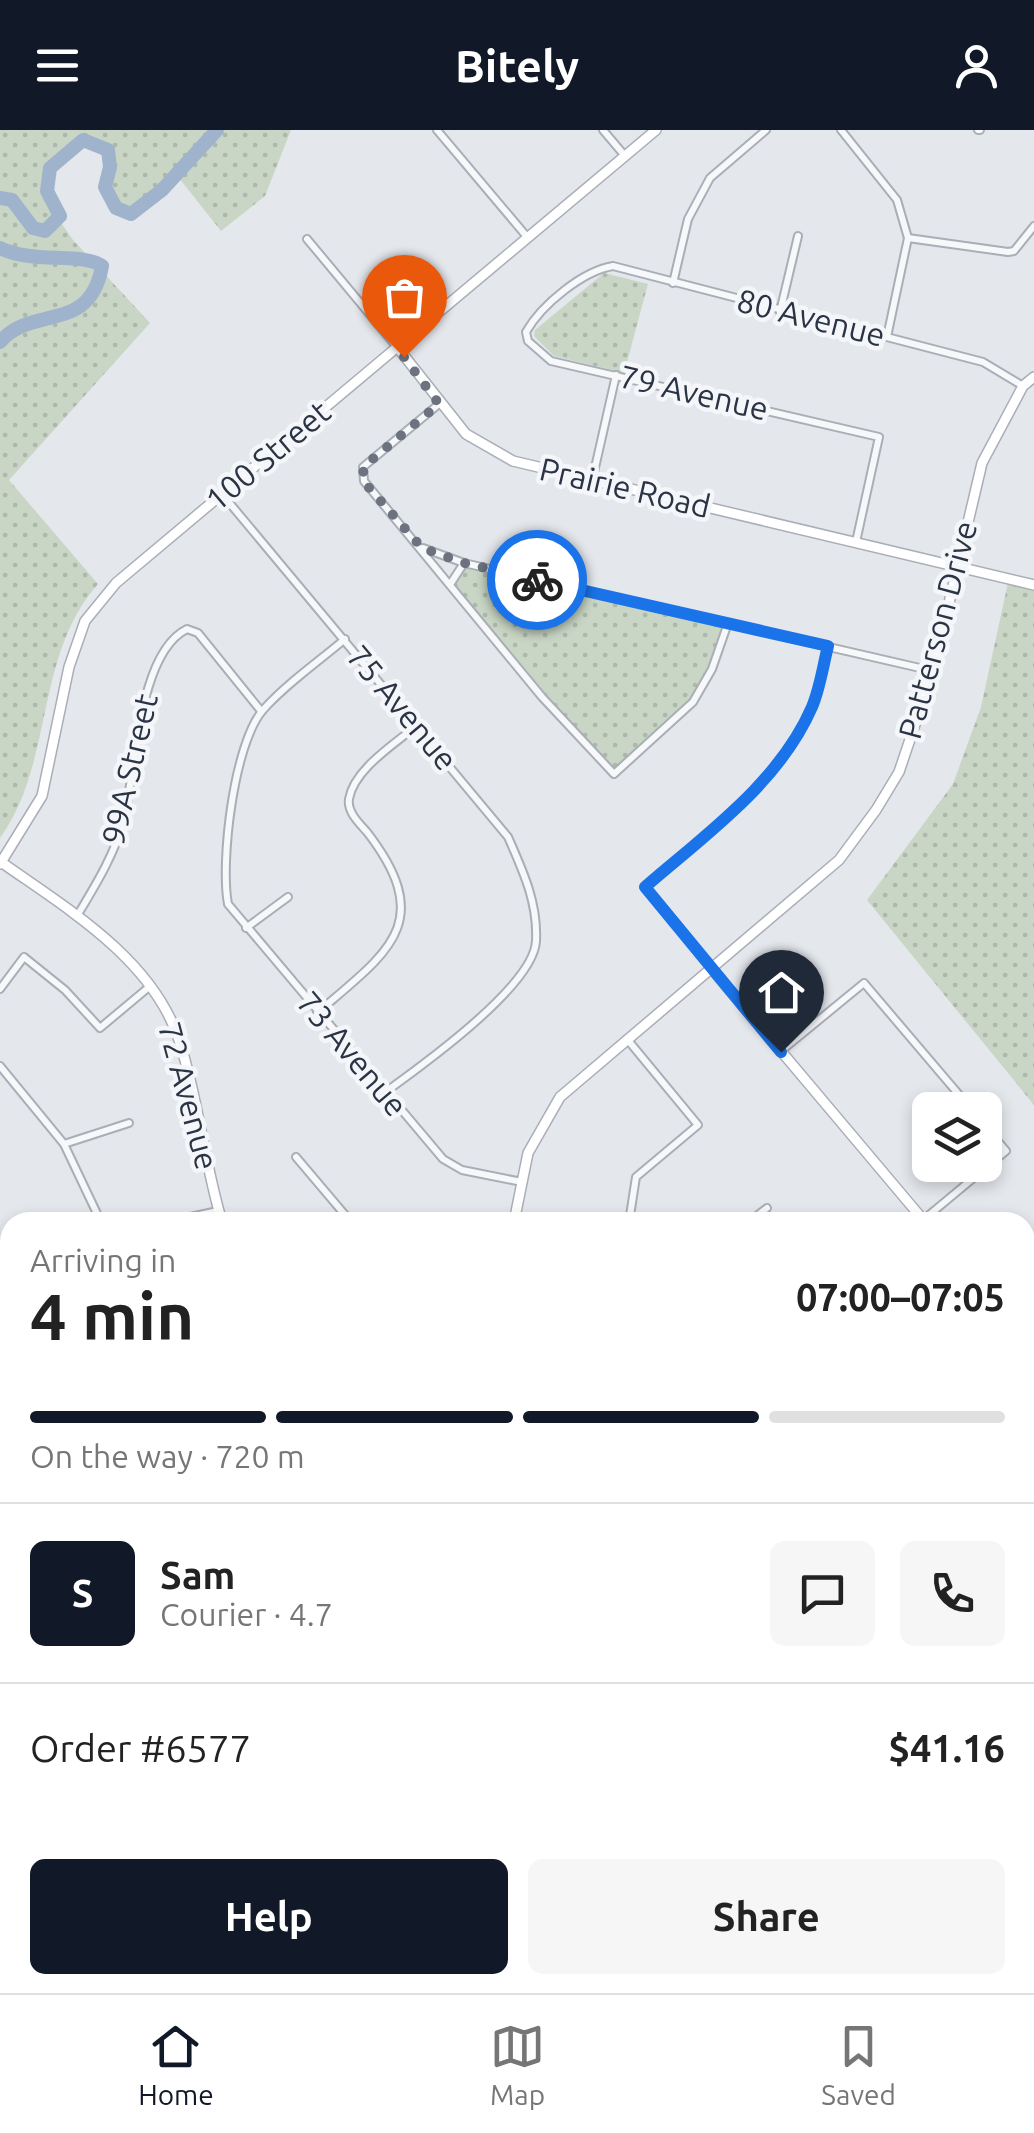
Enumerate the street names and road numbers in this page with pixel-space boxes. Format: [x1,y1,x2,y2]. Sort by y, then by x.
street label: 80 Avenue [734,281,889,353]
street label: 79 Avenue [616,357,772,427]
street label: 100 Street [198,393,337,517]
street label: Prairie Road [536,450,714,524]
street label: Patterson Drive [891,517,983,743]
street label: 75 Avenue [340,638,465,777]
street label: 99A Street [94,690,164,848]
street label: 73 Avenue [290,984,415,1123]
street label: 72 Avenue [152,1018,226,1173]

